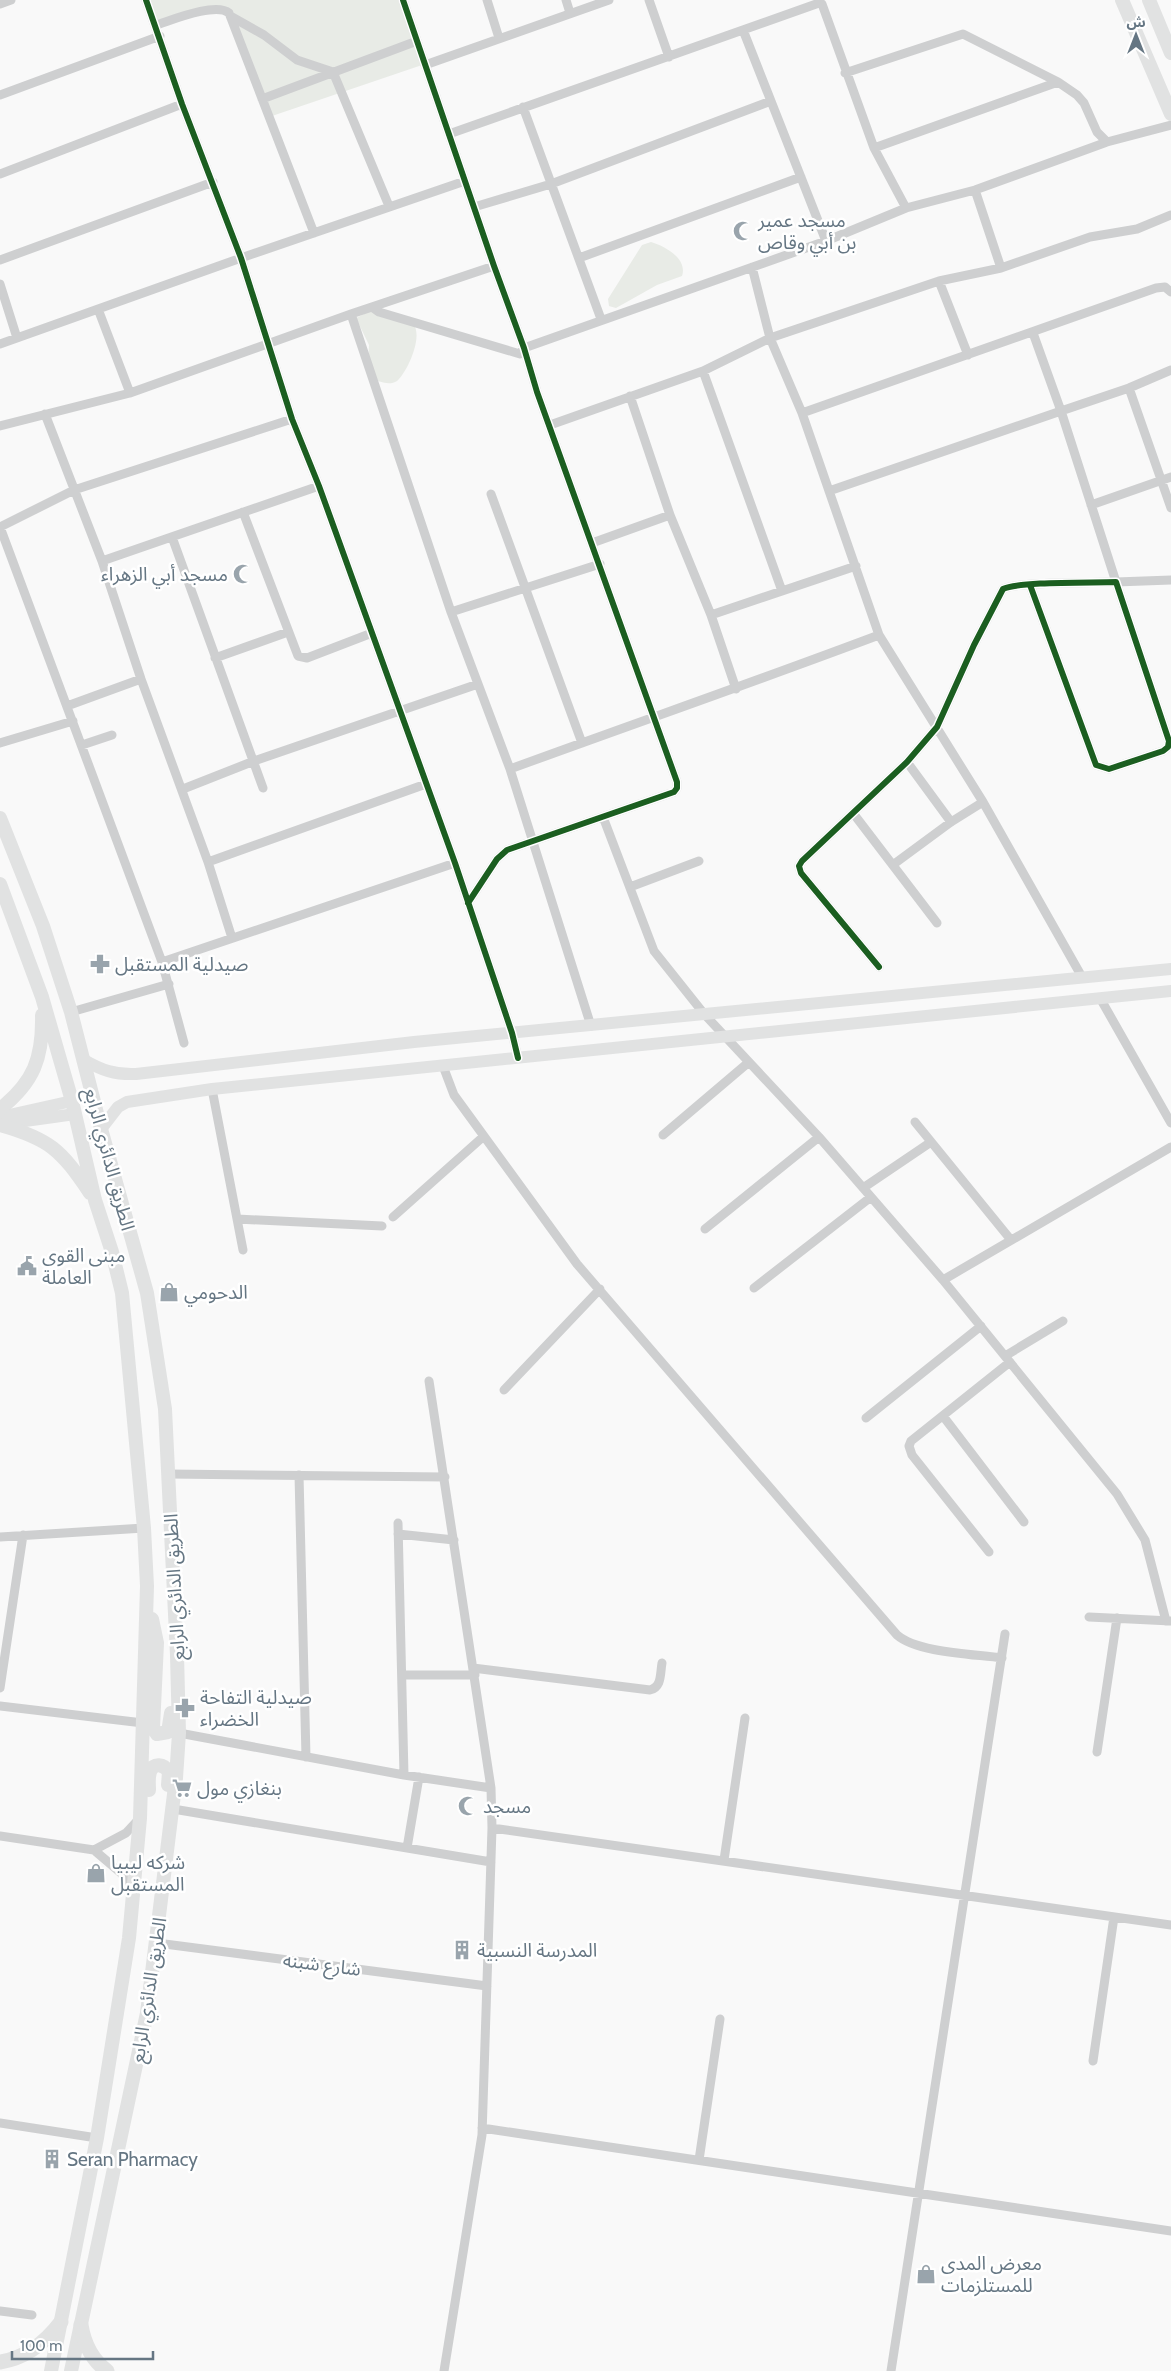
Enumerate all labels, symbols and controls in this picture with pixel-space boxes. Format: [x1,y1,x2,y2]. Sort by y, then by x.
north arrow [1111,10,1161,60]
text: ش [1126,13,1146,31]
place label: مسجد عمير بن أبي وقاص [757,209,856,257]
mosque icon: مسجد عمير بن أبي وقاص [732,220,754,242]
place label: مسجد أبي الزهراء [101,563,228,589]
mosque icon: مسجد أبي الزهراء [232,563,254,585]
pharmacy icon: صيدلية المستقبل [89,953,111,975]
place label: صيدلية المستقبل [115,953,248,976]
street label: الطريق الدائري الرابع [76,1085,140,1234]
place label: مبنى القوى العاملة [42,1244,126,1289]
public building icon: مبنى القوى العاملة [16,1255,38,1277]
shop icon: الدحومي [158,1281,180,1303]
place label: الدحومي [184,1281,248,1307]
street label: الطريق الدائري الرابع [159,1513,193,1661]
place label: صيدلية التفاحة الخضراء [200,1686,312,1731]
pharmacy icon: صيدلية التفاحة الخضراء [174,1697,196,1719]
supermarket icon: بنغازي مول [171,1777,193,1799]
place label: بنغازي مول [197,1777,282,1803]
mosque icon: مسجد [457,1795,479,1817]
place label: مسجد [483,1795,531,1818]
place label: شركه ليبيا المستقبل [111,1851,185,1896]
shop icon: شركه ليبيا المستقبل [85,1862,107,1884]
street label: الطريق الدائري الرابع [126,1916,175,2065]
building icon: المدرسة النسبية [451,1939,473,1961]
place label: المدرسة النسبية [477,1939,597,1962]
street label: شارع شبنه [281,1948,362,1983]
building icon: Seran Pharmacy [41,2148,63,2170]
place label: Seran Pharmacy [67,2148,198,2171]
place label: معرض المدى للمستلزمات [941,2252,1042,2297]
shop icon: معرض المدى للمستلزمات [915,2263,937,2285]
scale bar [12,2328,154,2360]
text: 100 m [20,2337,62,2355]

